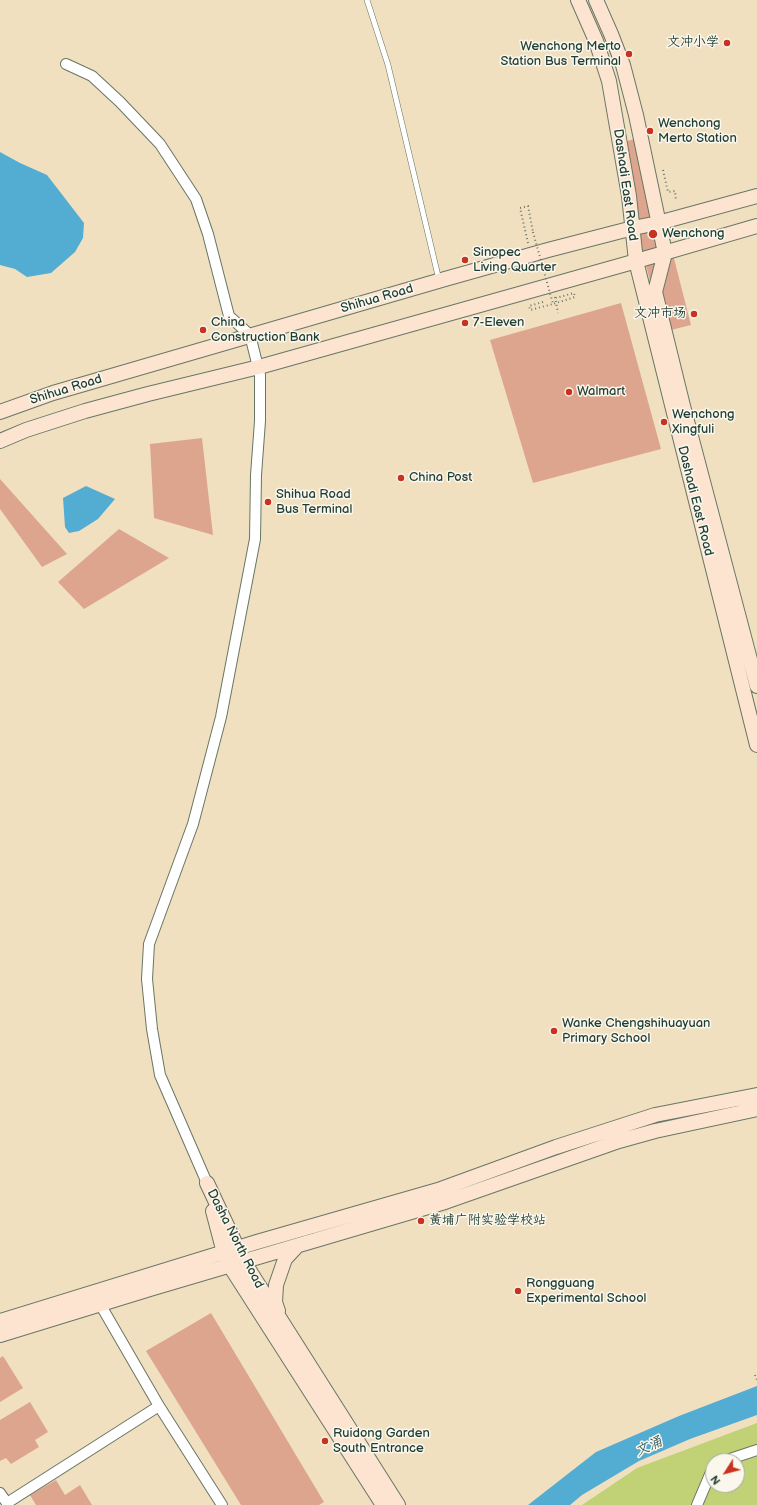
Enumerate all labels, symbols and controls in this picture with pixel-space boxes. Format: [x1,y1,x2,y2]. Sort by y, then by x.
place label: 文冲小学 [667,35,719,51]
marker: 文冲小学 [722,38,732,48]
place label: Wenchong Merto Station Bus Terminal [501,39,621,70]
marker: Wenchong Merto Station Bus Terminal [624,49,634,59]
place label: Wenchong Merto Station [658,116,737,147]
marker: Wenchong Merto Station [645,126,655,136]
street label: Dashadi East Road [609,128,641,242]
place label: Wenchong [662,226,724,242]
marker: Wenchong [647,228,659,240]
place label: Sinopec Living Quarter [473,245,556,276]
marker: Sinopec Living Quarter [460,255,470,265]
street label: Shihua Road [339,281,415,317]
place label: 文冲市场 [634,306,686,322]
marker: 文冲市场 [689,309,699,319]
place label: China Construction Bank [211,315,319,346]
place label: 7-Eleven [473,315,524,331]
marker: 7-Eleven [460,318,470,328]
marker: China Construction Bank [198,325,208,335]
street label: Shihua Road [28,372,104,408]
place label: Walmart [577,384,625,400]
marker: Walmart [564,387,574,397]
place label: Wenchong Xingfuli [672,407,734,438]
marker: Wenchong Xingfuli [659,417,669,427]
street label: Dashadi East Road [674,444,716,558]
place label: China Post [409,470,472,486]
marker: China Post [396,473,406,483]
place label: Shihua Road Bus Terminal [276,487,352,518]
marker: Shihua Road Bus Terminal [263,497,273,507]
place label: Wanke Chengshihuayuan Primary School [562,1016,710,1047]
marker: Wanke Chengshihuayuan Primary School [549,1026,559,1036]
street label: Dasha North Road [203,1187,267,1291]
place label: 黄埔广附实验学校站 [429,1213,546,1229]
marker: 黄埔广附实验学校站 [416,1216,426,1226]
place label: Rongguang Experimental School [526,1276,646,1307]
marker: Rongguang Experimental School [513,1286,523,1296]
place label: Ruidong Garden South Entrance [333,1426,430,1457]
water label: 文涌 [633,1433,665,1461]
marker: Ruidong Garden South Entrance [320,1436,330,1446]
north arrow [705,1453,745,1493]
text: N [708,1473,723,1487]

